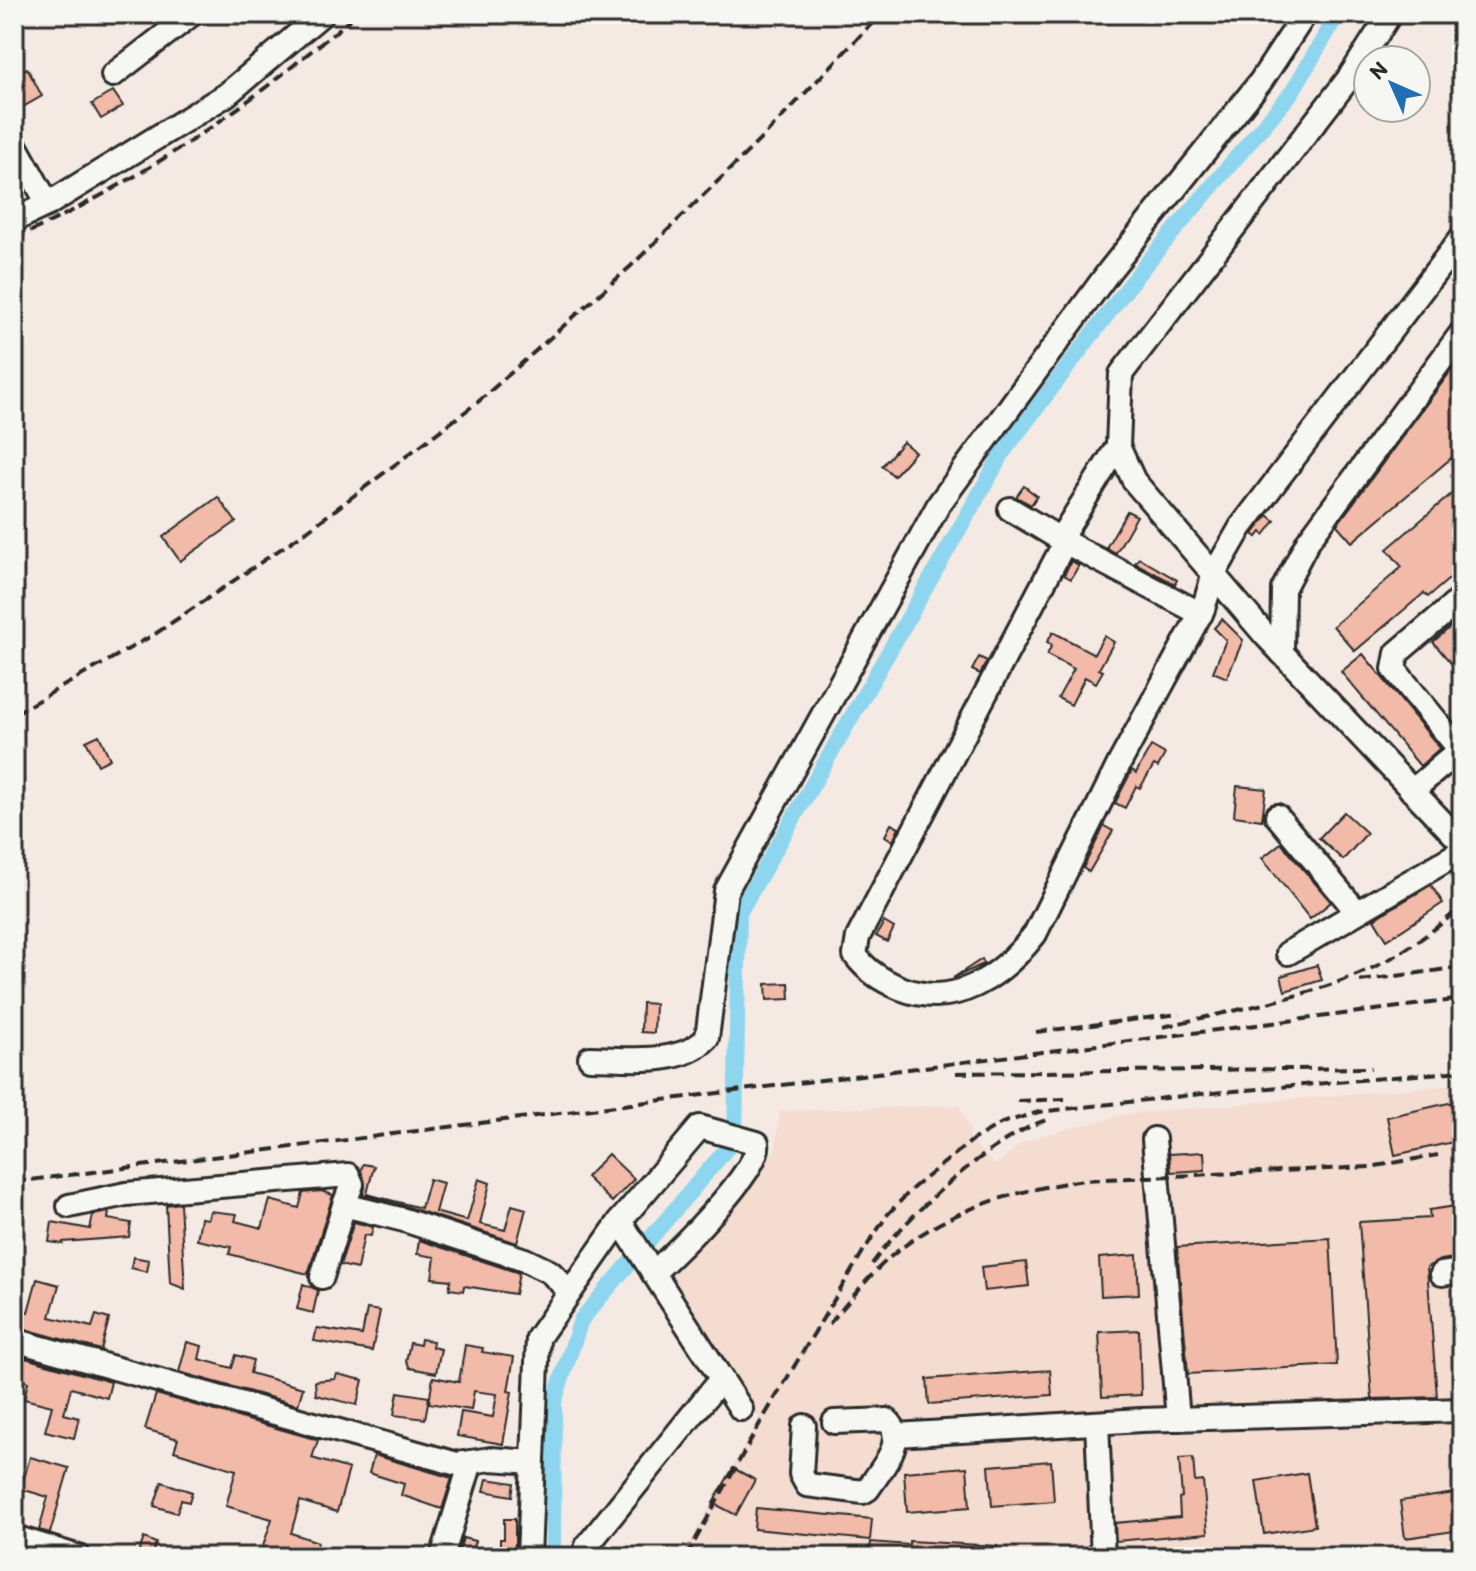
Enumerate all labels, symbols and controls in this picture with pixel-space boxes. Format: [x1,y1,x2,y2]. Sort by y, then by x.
north arrow [1352,44,1432,124]
text: N [1363,55,1393,85]

